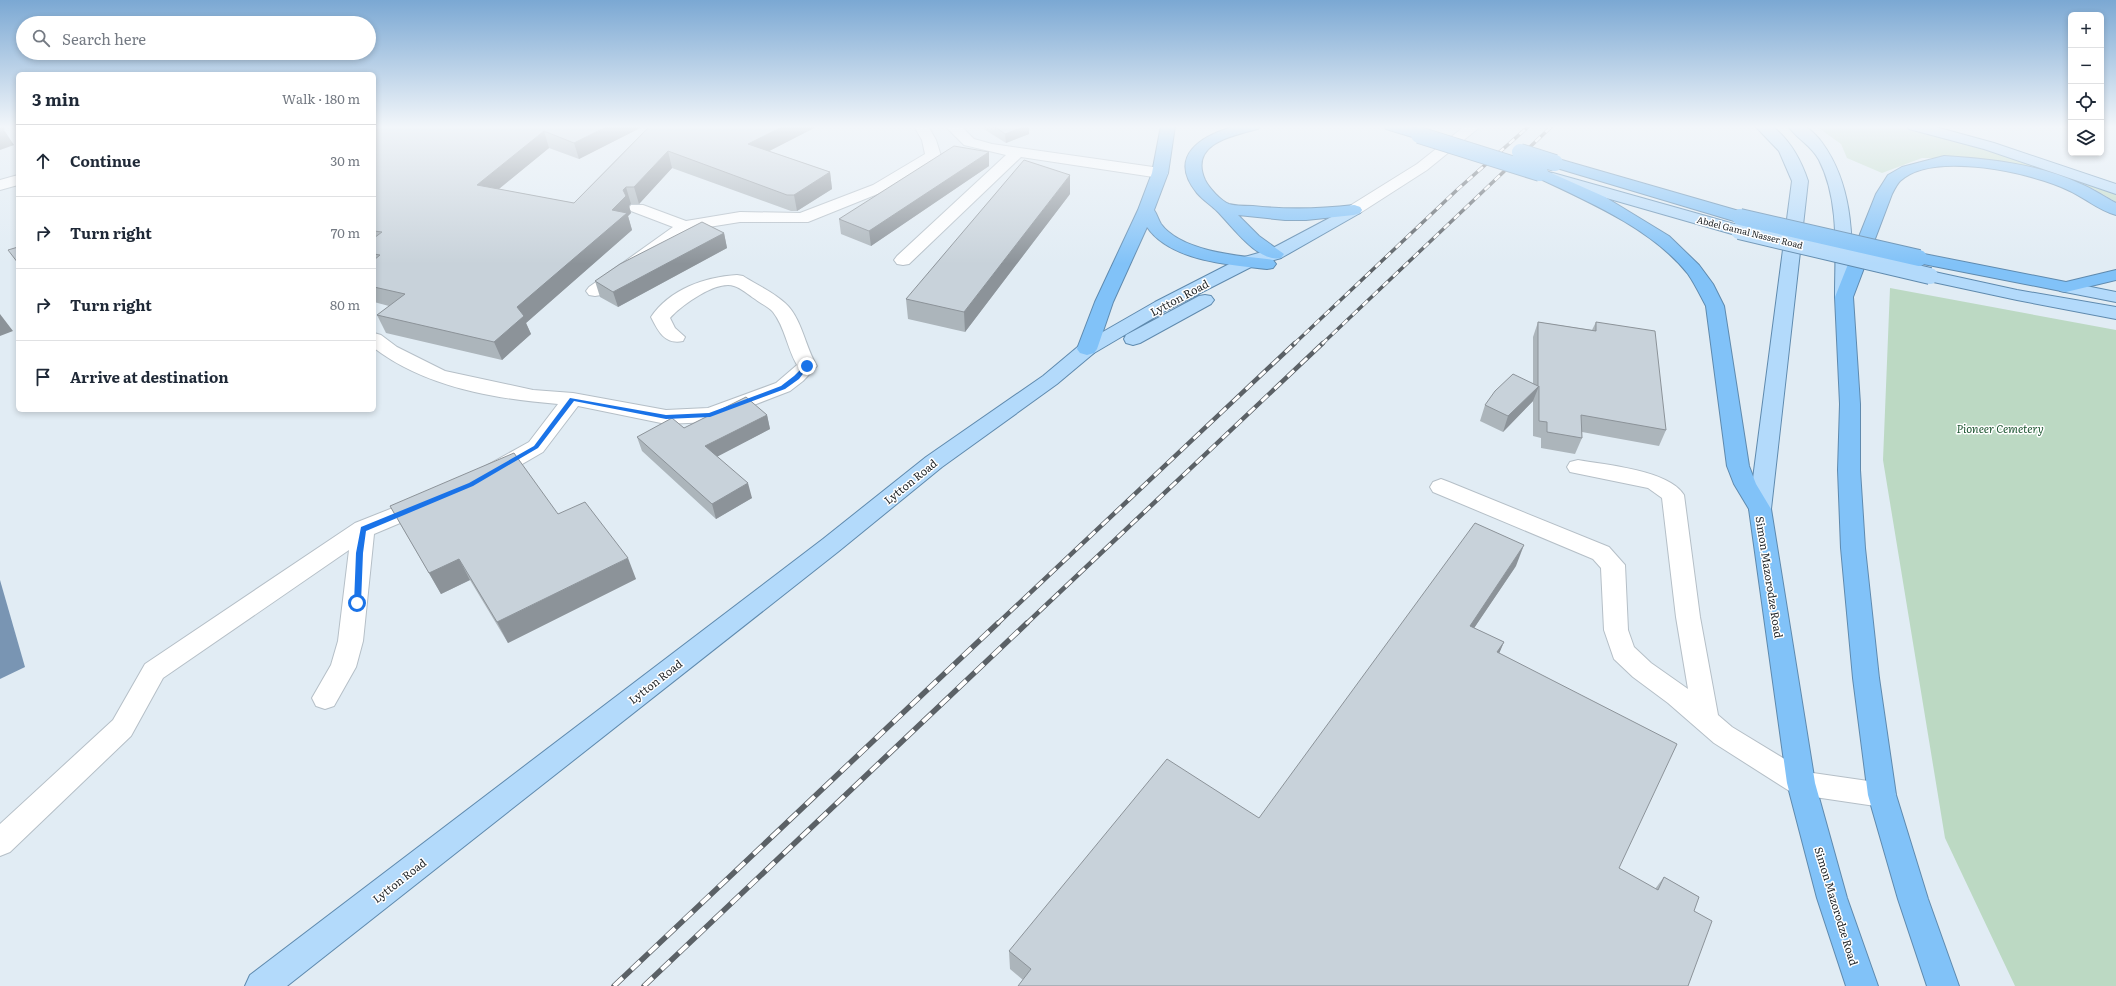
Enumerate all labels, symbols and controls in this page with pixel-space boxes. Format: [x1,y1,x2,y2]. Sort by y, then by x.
map controls [2068,12,2104,156]
button: + [2068,12,2104,48]
search box [16,16,376,60]
icon: search [30,27,52,49]
text: Search here [62,27,146,50]
button: − [2068,48,2104,84]
button: locate [2068,84,2104,120]
text: 3 min [32,86,80,111]
text: Walk · 180 m [282,89,360,108]
button: layers [2068,120,2104,156]
text: Continue [70,149,140,172]
icon: ahead [32,150,54,172]
text: 30 m [330,151,360,170]
street label: Abdel Gamal Nasser Road [1695,212,1805,252]
text: Turn right [70,221,152,244]
icon: right [32,222,54,244]
text: 70 m [331,223,360,242]
street label: Lytton Road [1147,275,1211,319]
text: Turn right [70,293,152,316]
icon: right [32,294,54,316]
text: 80 m [330,295,360,314]
route end [798,357,816,375]
text: Arrive at destination [70,365,229,388]
icon: arrive [32,366,54,388]
park label: Pioneer Cemetery [1956,420,2044,436]
street label: Lytton Road [880,454,940,507]
street label: Simon Mazorodze Road [1752,515,1788,639]
route start [348,594,366,612]
street label: Lytton Road [625,655,685,707]
street label: Simon Mazorodze Road [1811,845,1863,968]
street label: Lytton Road [369,854,429,906]

